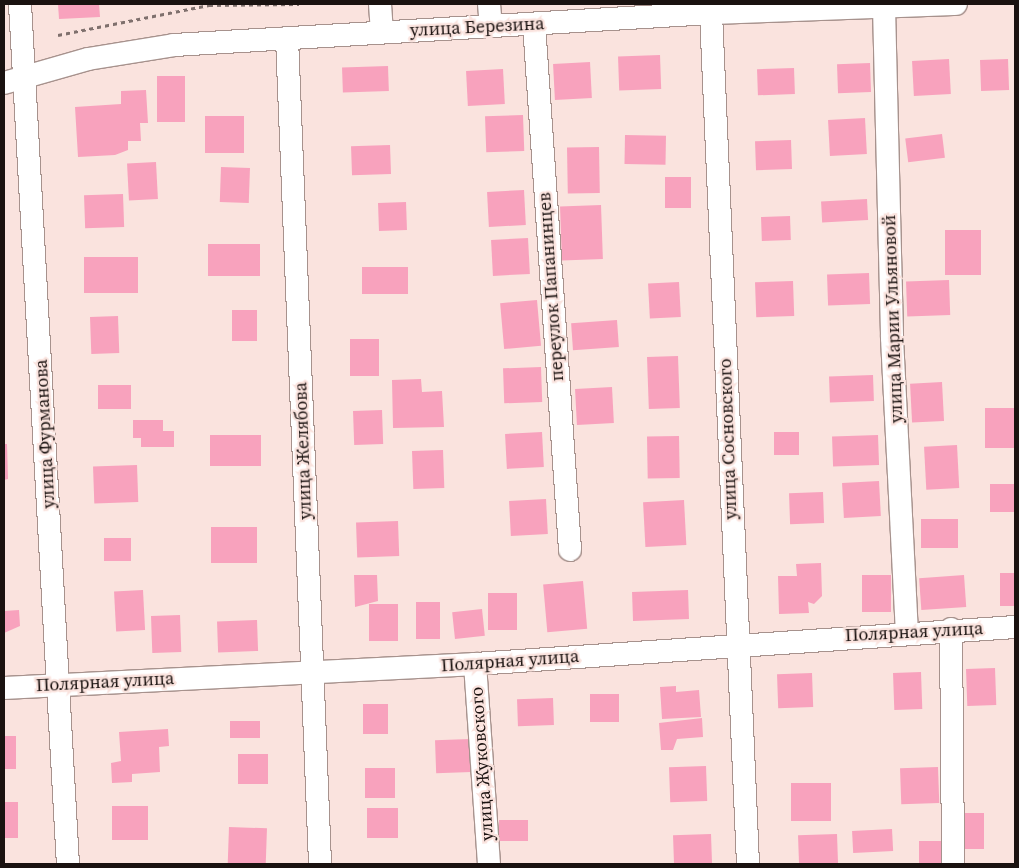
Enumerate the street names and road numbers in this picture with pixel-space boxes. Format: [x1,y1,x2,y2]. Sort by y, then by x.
street label: улица Березина [409,13,545,41]
street label: переулок Папанинцев [534,192,568,382]
street label: улица Марии Ульяновой [879,214,907,424]
street label: улица Сосновского [714,358,742,520]
street label: улица Фурманова [30,359,60,509]
street label: улица Желябова [290,382,316,520]
street label: Полярная улица [844,618,984,646]
street label: Полярная улица [440,645,580,677]
street label: Полярная улица [35,668,175,696]
street label: улица Жуковского [466,686,498,842]

